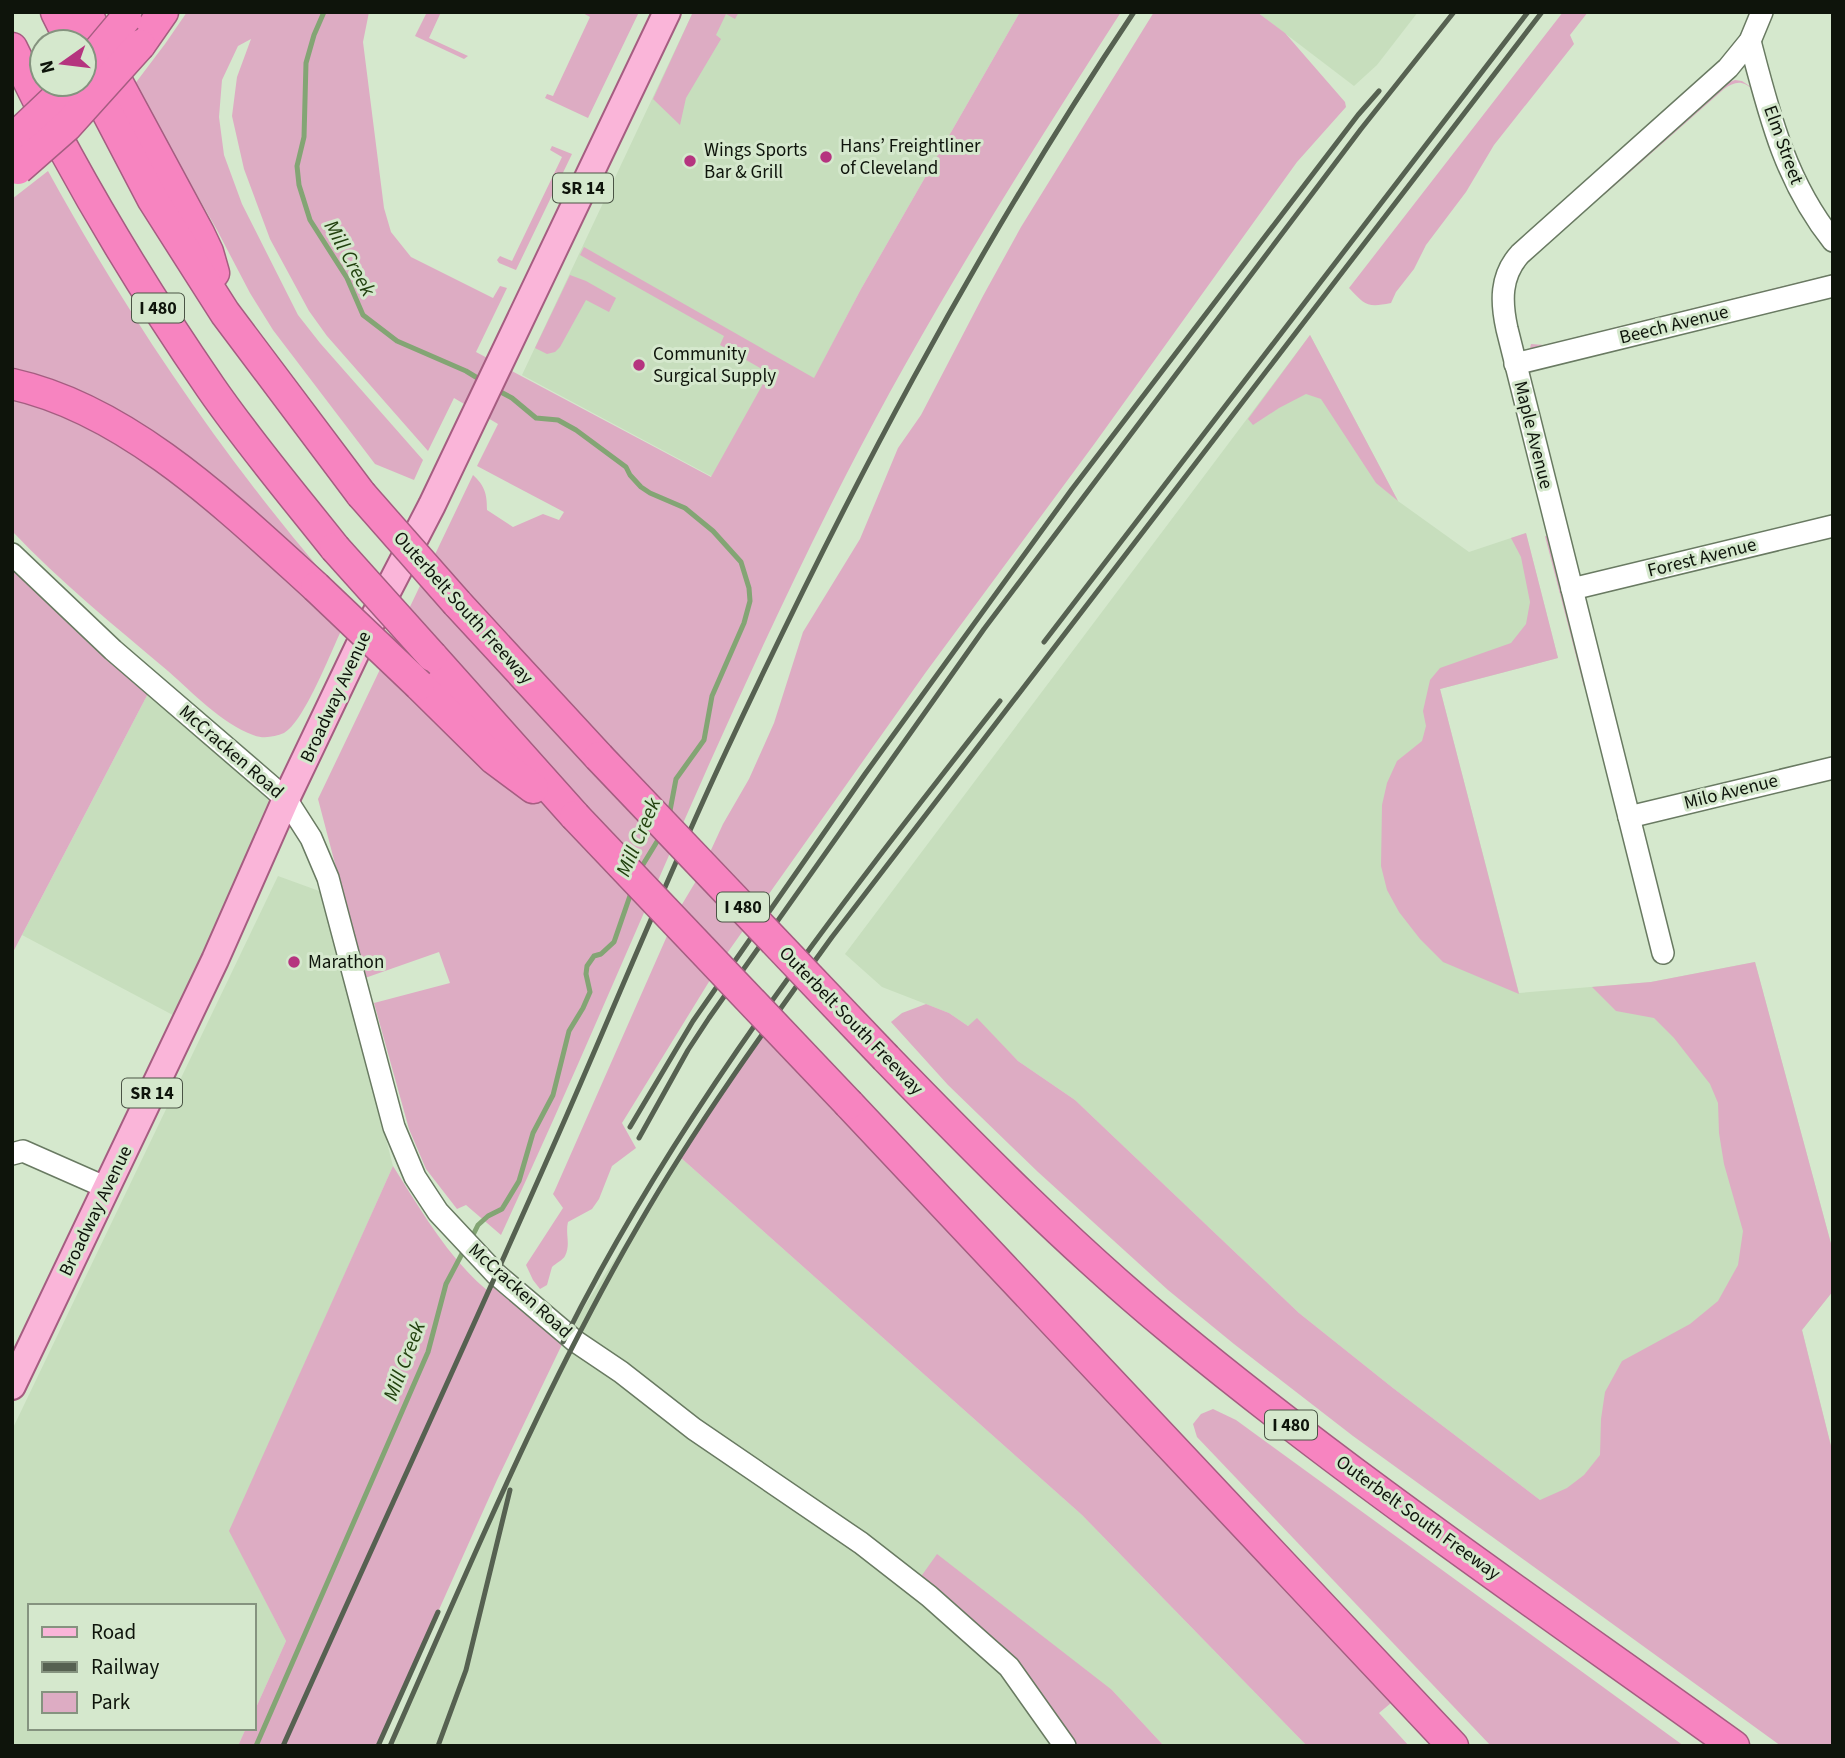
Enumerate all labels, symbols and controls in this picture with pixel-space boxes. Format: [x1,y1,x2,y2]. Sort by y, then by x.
north arrow [28,28,98,98]
text: N [33,57,63,76]
street label: Elm Street [1756,102,1810,189]
place label: Hans’ Freightliner of Cleveland [840,133,981,182]
place label: Wings Sports Bar & Grill [704,137,807,186]
marker: Hans’ Freightliner of Cleveland [818,149,834,165]
marker: Wings Sports Bar & Grill [682,153,698,169]
road number: SR 14 [553,174,613,202]
water label: Mill Creek [317,214,384,302]
road number: I 480 [132,294,184,322]
street label: Beech Avenue [1617,298,1731,352]
place label: Community Surgical Supply [653,341,776,390]
marker: Community Surgical Supply [631,357,647,373]
street label: Maple Avenue [1507,378,1559,492]
street label: Outerbelt South Freeway [387,525,539,691]
street label: Forest Avenue [1645,531,1759,585]
street label: Broadway Avenue [294,627,378,767]
street label: McCracken Road [173,699,289,805]
street label: Milo Avenue [1681,767,1781,817]
water label: Mill Creek [608,792,668,881]
road number: I 480 [717,893,769,922]
street label: Outerbelt South Freeway [773,940,929,1102]
place label: Marathon [308,949,384,976]
marker: Marathon [286,954,302,970]
road number: SR 14 [122,1078,182,1108]
street label: Broadway Avenue [53,1141,139,1281]
street label: McCracken Road [462,1237,578,1345]
water label: Mill Creek [375,1316,433,1405]
road number: I 480 [1265,1410,1317,1440]
street label: Outerbelt South Freeway [1330,1449,1506,1587]
legend [28,1604,256,1730]
text: Road [91,1617,136,1647]
text: Railway [91,1652,159,1682]
text: Park [91,1687,131,1717]

